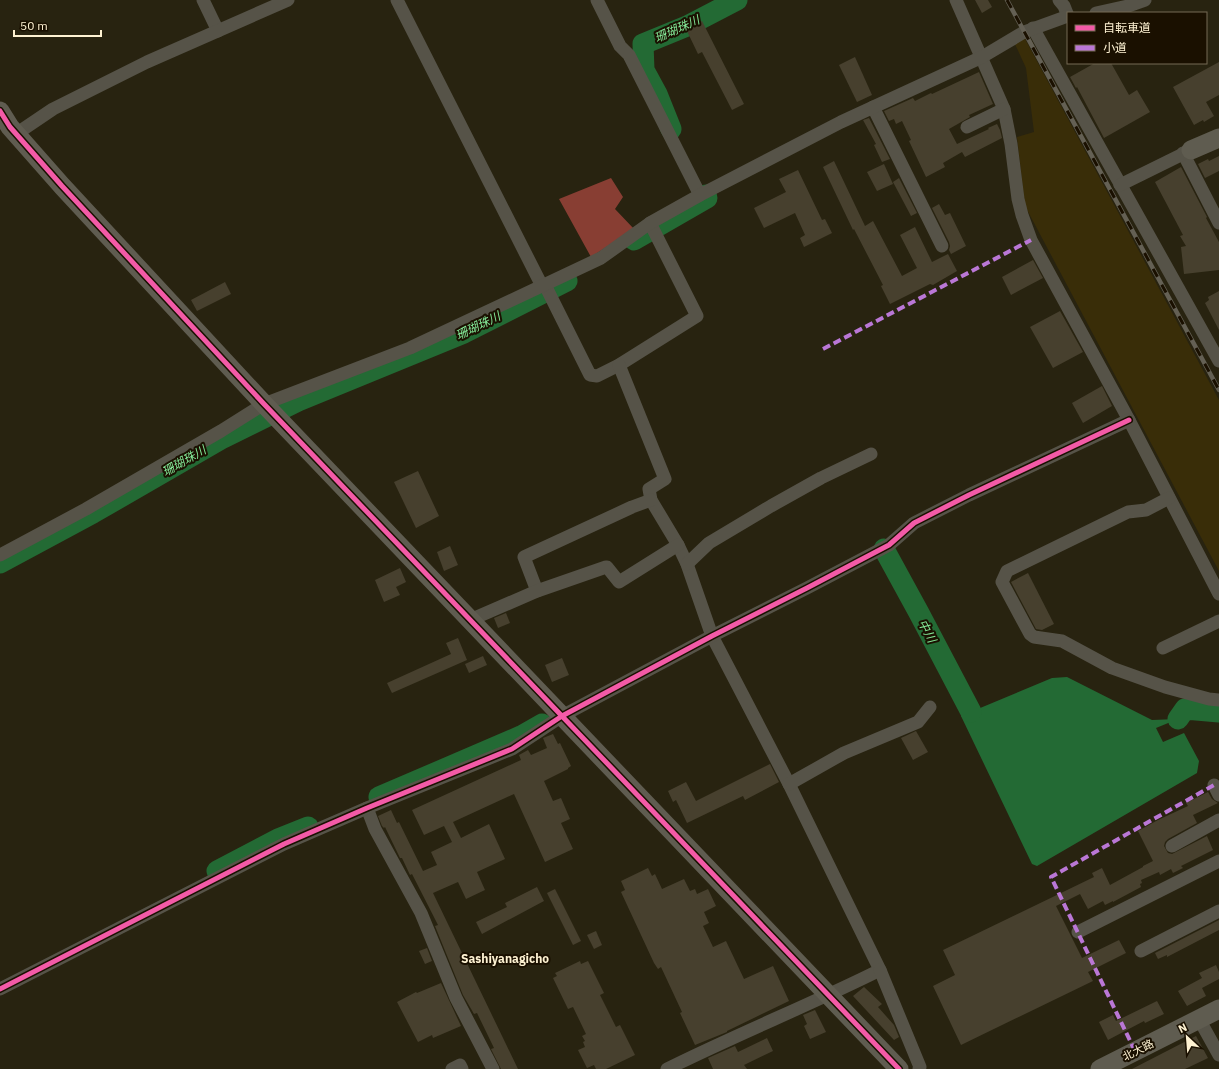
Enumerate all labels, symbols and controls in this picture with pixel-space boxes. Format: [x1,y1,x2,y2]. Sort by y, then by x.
water label: 珊瑚珠川 [652,11,704,45]
scale bar [14,12,101,38]
legend [1067,12,1207,64]
text: 50 m [20,18,48,33]
text: 自転車道 [1103,20,1151,35]
text: 小道 [1103,40,1127,55]
water label: 珊瑚珠川 [453,307,504,343]
water label: 珊瑚珠川 [159,441,210,479]
water label: 中川 [915,617,941,647]
district label: Sashiyanagicho [461,951,549,966]
north arrow [1167,1017,1207,1057]
text: N [1176,1020,1189,1036]
street label: 北大路 [1120,1036,1156,1064]

